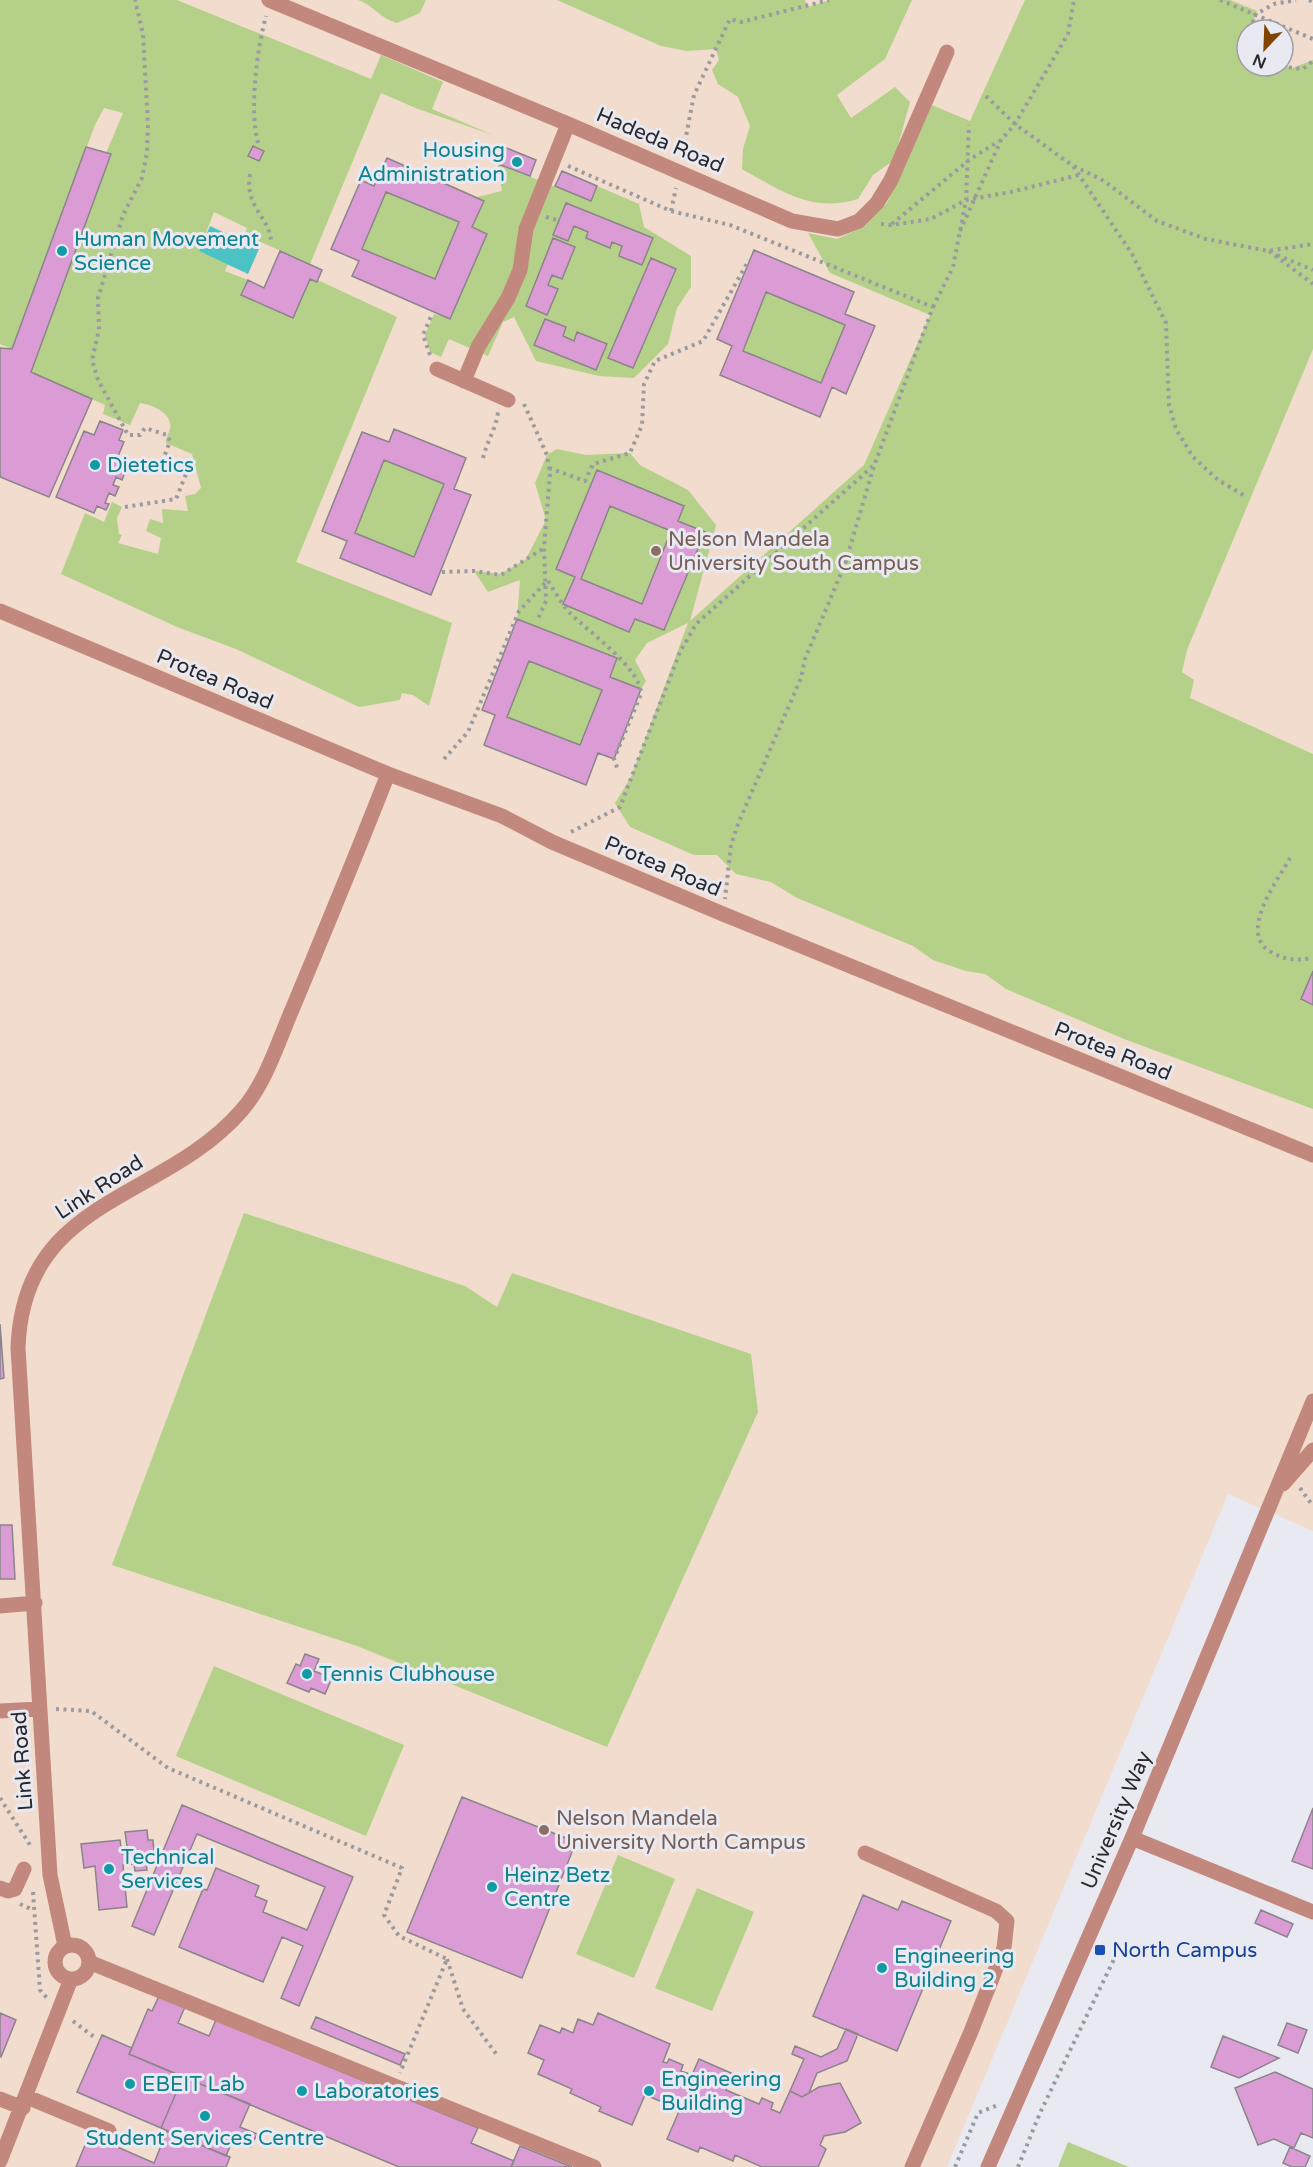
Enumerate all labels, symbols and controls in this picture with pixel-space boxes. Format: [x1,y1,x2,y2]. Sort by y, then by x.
north arrow [1235,18,1295,78]
text: N [1250,49,1269,73]
street label: Hadeda Road [592,102,727,179]
place label: Housing Administration [357,138,505,187]
marker: Housing Administration [510,155,524,169]
place label: Human Movement Science [74,227,259,276]
marker: Human Movement Science [55,244,69,258]
place label: Dietetics [107,453,194,478]
marker: Dietetics [88,458,102,472]
place label: Nelson Mandela University South Campus [668,527,919,576]
marker: Nelson Mandela University South Campus [649,544,663,558]
street label: Protea Road [153,644,277,715]
street label: Protea Road [601,831,725,902]
street label: Protea Road [1051,1017,1175,1086]
street label: Link Road [51,1150,148,1225]
place label: Tennis Clubhouse [319,1662,495,1687]
marker: Tennis Clubhouse [300,1667,314,1681]
street label: Link Road [7,1710,38,1812]
street label: University Way [1076,1747,1157,1893]
place label: Nelson Mandela University North Campus [556,1806,806,1855]
marker: Nelson Mandela University North Campus [537,1823,551,1837]
place label: Technical Services [121,1845,215,1894]
marker: Technical Services [102,1862,116,1876]
place label: Heinz Betz Centre [504,1863,610,1912]
marker: Heinz Betz Centre [485,1880,499,1894]
place label: North Campus [1112,1938,1257,1963]
marker: North Campus [1093,1943,1107,1957]
place label: Engineering Building 2 [894,1944,1014,1993]
marker: Engineering Building 2 [875,1961,889,1975]
place label: Engineering Building [661,2067,781,2116]
place label: EBEIT Lab [142,2072,245,2097]
marker: EBEIT Lab [123,2077,137,2091]
place label: Laboratories [314,2079,439,2104]
marker: Laboratories [295,2084,309,2098]
marker: Engineering Building [642,2084,656,2098]
marker: Student Services Centre [198,2109,212,2123]
place label: Student Services Centre [86,2126,324,2151]

